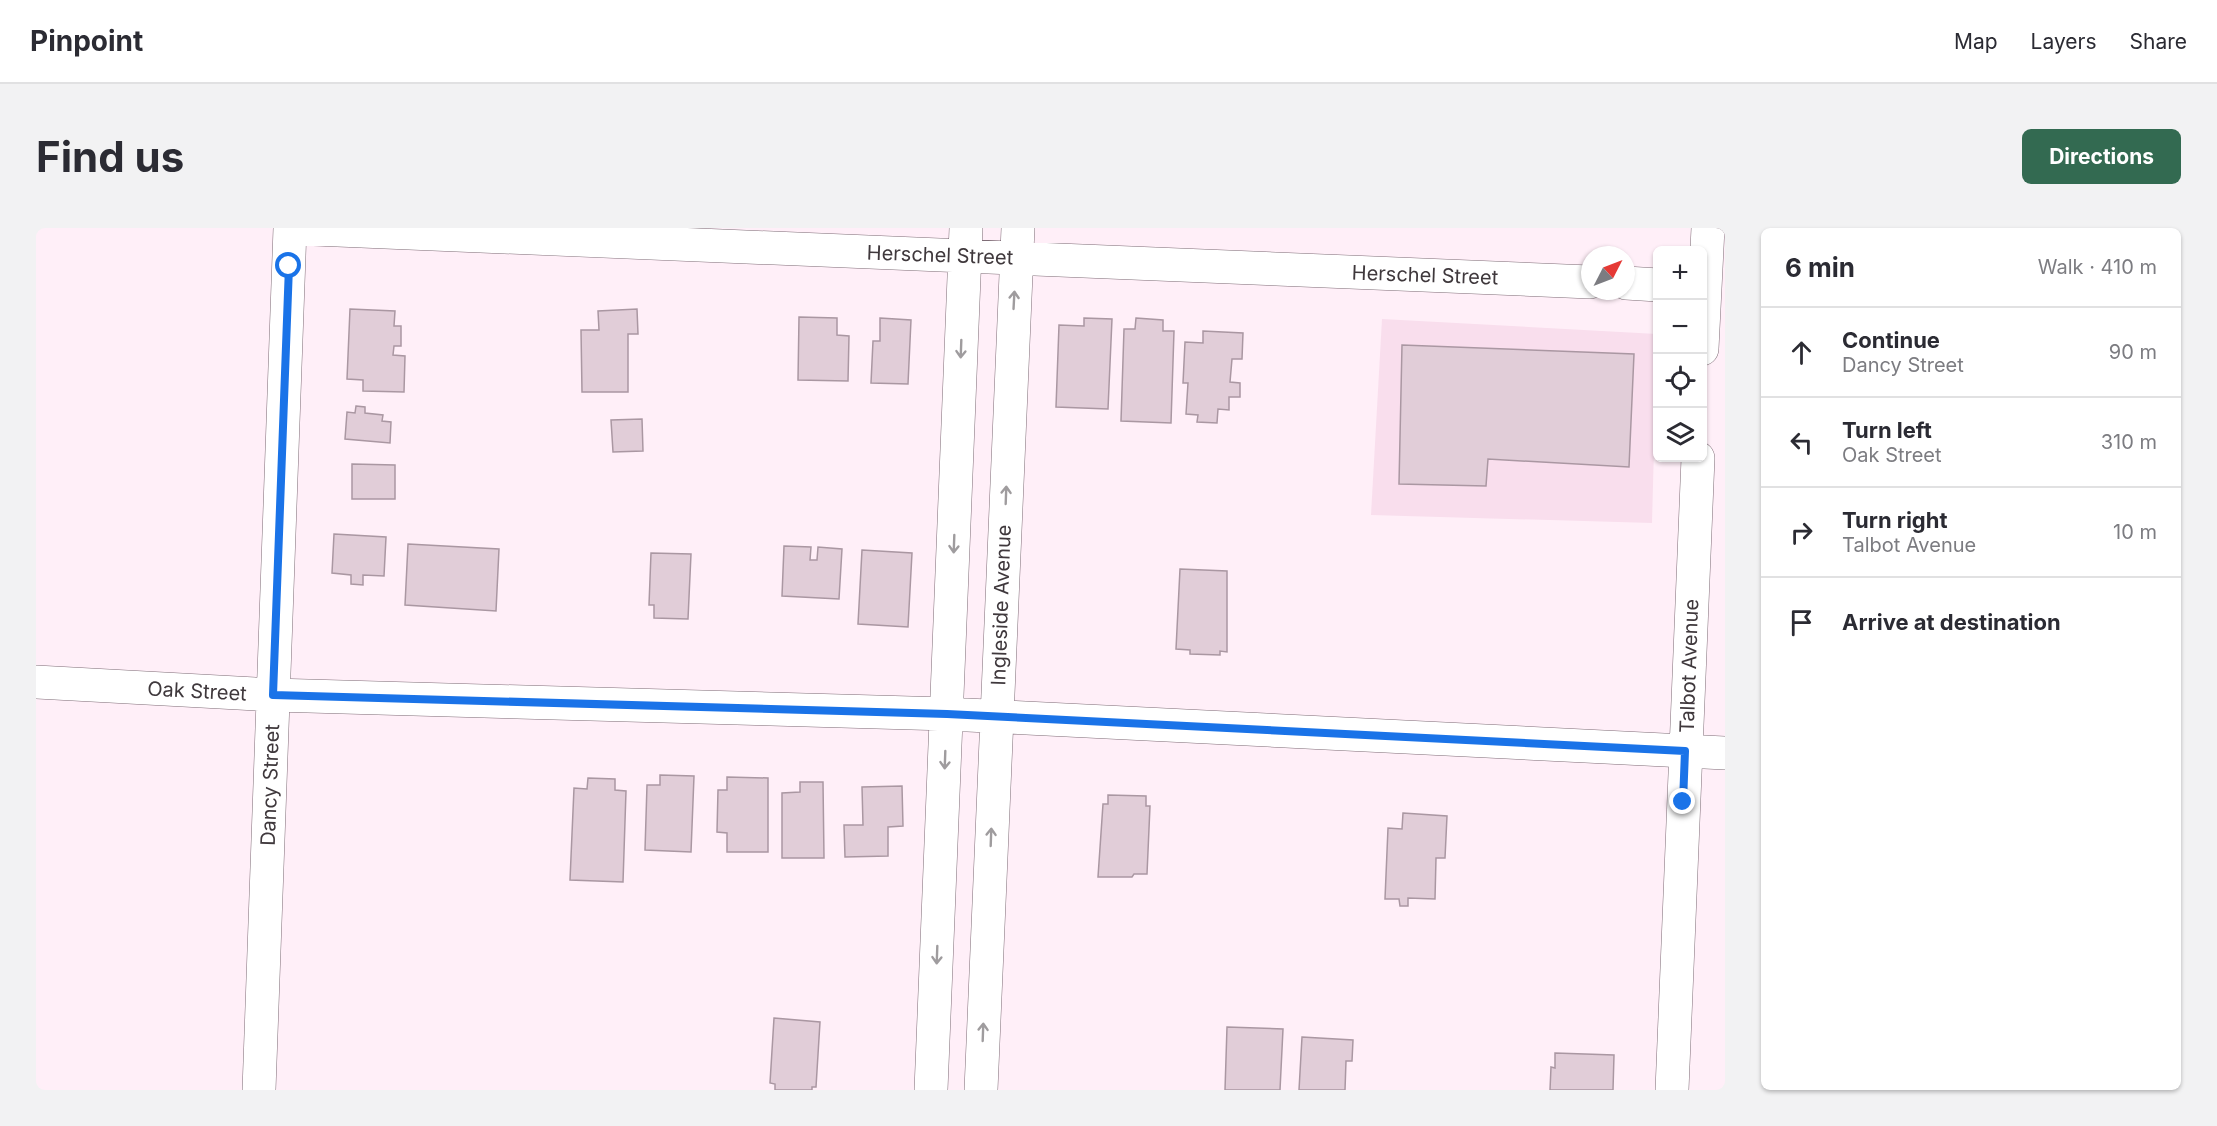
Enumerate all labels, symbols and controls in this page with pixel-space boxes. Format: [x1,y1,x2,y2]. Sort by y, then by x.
text: Pinpoint [30,24,143,58]
text: Map [1954,29,1998,54]
text: Layers [2031,29,2097,54]
text: Share [2130,29,2187,54]
button: Directions [2022,129,2181,184]
text: Find us [36,131,184,182]
street label: Herschel Street [866,240,1014,270]
north arrow [1581,246,1635,300]
map controls [1653,246,1707,462]
button: + [1653,246,1707,300]
route start [275,252,301,278]
text: 6 min [1785,252,1855,283]
text: Walk · 410 m [2038,255,2157,279]
street label: Herschel Street [1351,260,1499,290]
one-way arrow [1009,291,1020,311]
button: − [1653,300,1707,354]
text: Continue [1842,327,1940,353]
icon: ahead [1785,336,1818,369]
one-way arrow [956,339,967,359]
text: 90 m [2109,340,2157,364]
text: Dancy Street [1842,353,1964,377]
button: locate [1653,354,1707,408]
button: layers [1653,408,1707,462]
text: Turn left [1842,417,1932,443]
icon: left [1785,426,1818,459]
text: 310 m [2101,430,2157,454]
text: Oak Street [1842,443,1942,467]
one-way arrow [1000,486,1011,506]
text: Turn right [1842,507,1948,533]
icon: right [1785,516,1818,549]
text: 10 m [2113,520,2157,544]
street label: Ingleside Avenue [986,524,1016,686]
text: Talbot Avenue [1842,533,1976,557]
one-way arrow [948,534,960,554]
street label: Talbot Avenue [1675,599,1703,733]
icon: arrive [1785,606,1818,639]
text: Arrive at destination [1842,609,2061,635]
street label: Oak Street [147,676,248,706]
street label: Dancy Street [256,723,284,846]
one-way arrow [940,750,951,770]
route end [1669,788,1695,814]
one-way arrow [986,827,997,847]
one-way arrow [931,944,943,964]
one-way arrow [978,1022,989,1042]

